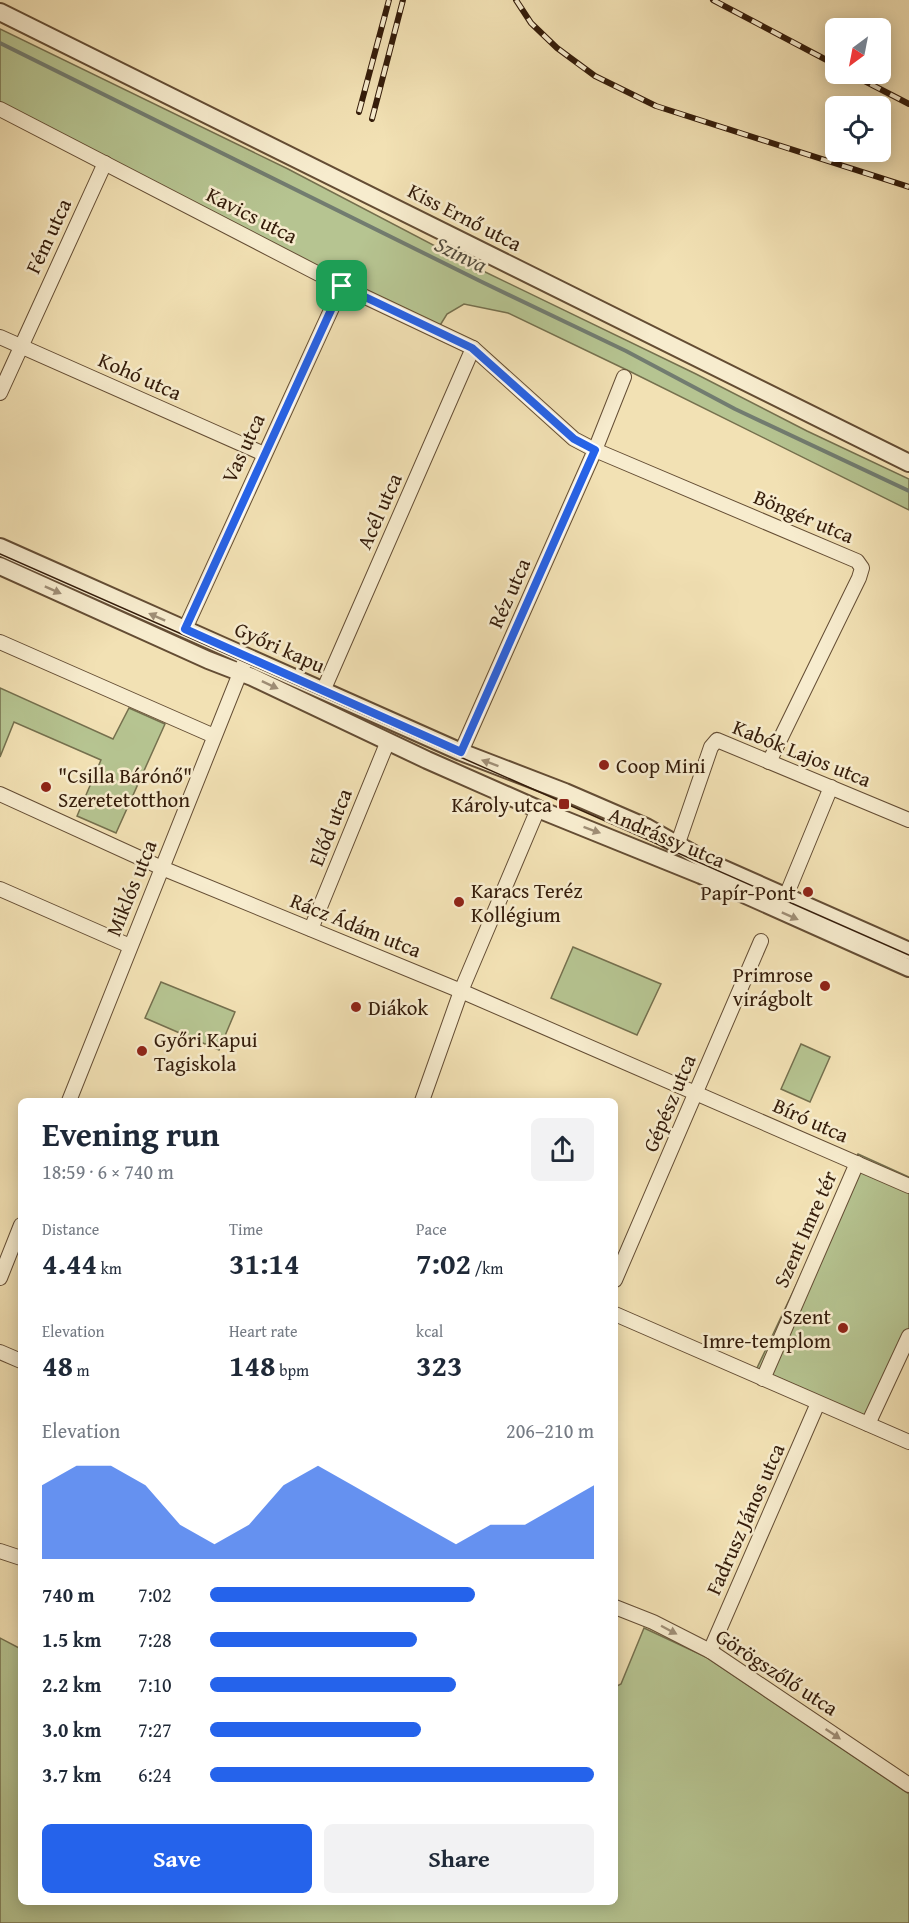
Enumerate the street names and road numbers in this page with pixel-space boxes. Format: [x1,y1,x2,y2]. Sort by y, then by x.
street label: Kiss Ernő utca [403,175,527,259]
street label: Kavics utca [201,179,303,251]
street label: Fém utca [17,193,79,279]
street label: Kohó utca [93,344,187,408]
street label: Vas utca [213,408,273,488]
street label: Acél utca [348,468,410,554]
street label: Böngér utca [749,481,859,551]
street label: Réz utca [480,553,538,633]
street label: Győri kapu [230,613,331,681]
street label: Kabók Lajos utca [728,711,876,795]
street label: Előd utca [300,784,360,870]
street label: Andrássy utca [604,798,730,876]
street label: Miklós utca [98,835,164,941]
street label: Rácz Ádám utca [286,885,426,965]
street label: Gépész utca [634,1049,704,1157]
street label: Bíró utca [768,1090,854,1150]
street label: Szent Imre tér [765,1165,845,1293]
street label: Fadrusz János utca [698,1438,792,1600]
street label: Görögszőlő utca [710,1621,844,1723]

